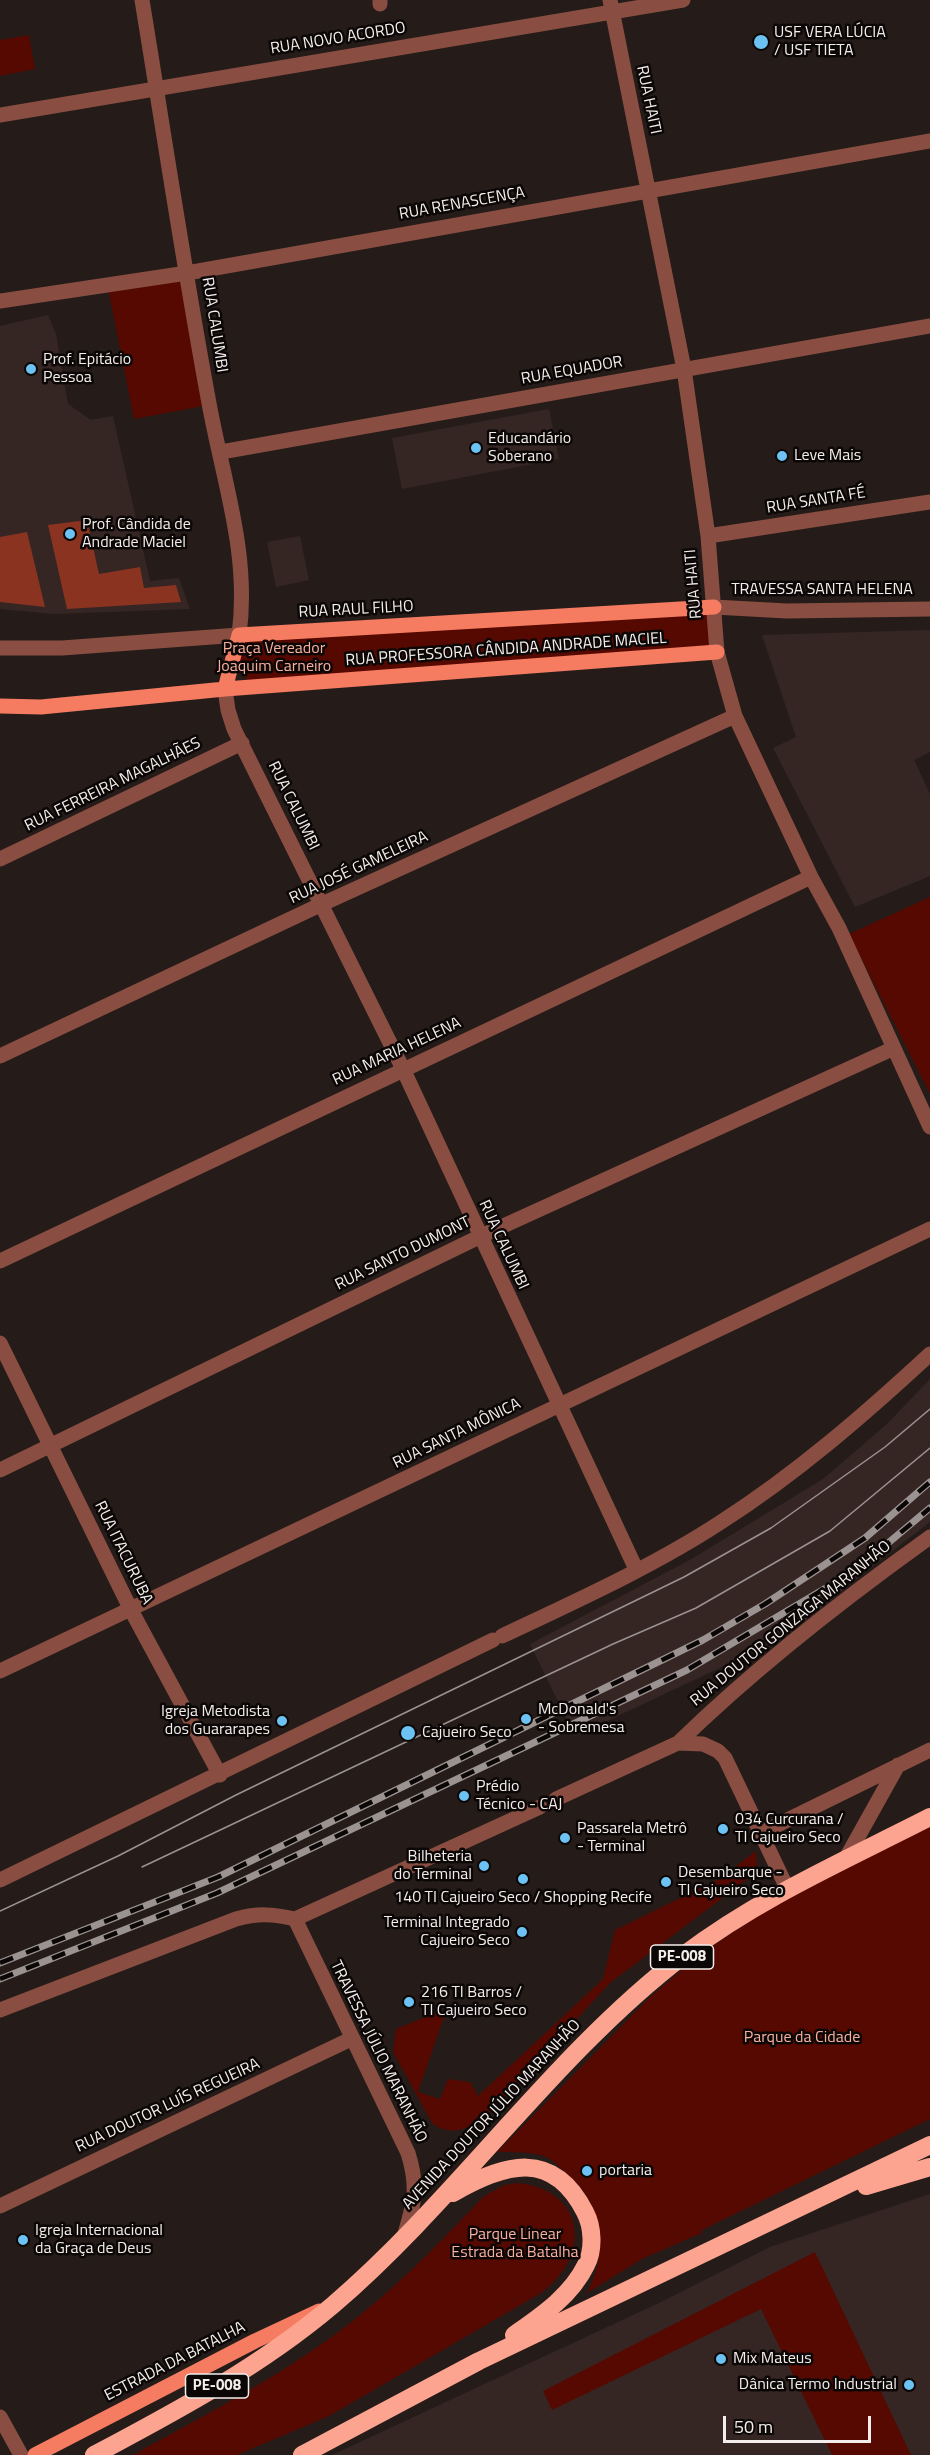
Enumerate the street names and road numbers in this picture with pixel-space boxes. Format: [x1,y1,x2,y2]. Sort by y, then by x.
street label: RUA NOVO ACORDO [269,19,407,59]
street label: RUA HAITI [631,64,665,136]
street label: RUA RENASCENÇA [398,183,526,225]
street label: RUA CALUMBI [197,276,231,374]
street label: RUA EQUADOR [520,353,624,389]
street label: RUA SANTA FÉ [765,484,867,518]
street label: RUA HAITI [681,548,707,620]
street label: TRAVESSA SANTA HELENA [731,580,913,600]
street label: RUA RAUL FILHO [298,597,414,623]
street label: RUA PROFESSORA CÂNDIDA ANDRADE MACIEL [345,629,667,671]
street label: RUA FERREIRA MAGALHÃES [22,734,204,836]
street label: RUA CALUMBI [263,758,323,854]
street label: RUA JOSÉ GAMELEIRA [287,827,431,909]
street label: RUA MARIA HELENA [330,1014,464,1090]
street label: RUA CALUMBI [474,1197,532,1293]
street label: RUA SANTO DUMONT [332,1213,474,1295]
street label: RUA SANTA MÔNICA [390,1395,524,1473]
street label: RUA ITACURUBA [90,1498,156,1608]
street label: RUA DOUTOR GONZAGA MARANHÃO [687,1537,895,1711]
road number: PE-008 [650,1945,714,1969]
street label: TRAVESSA JÚLIO MARANHÃO [326,1958,430,2146]
street label: AVENIDA DOUTOR JÚLIO MARANHÃO [399,2016,585,2214]
street label: RUA DOUTOR LUÍS REGUEIRA [73,2055,263,2157]
street label: ESTRADA DA BATALHA [102,2318,248,2406]
road number: PE-008 [186,2374,248,2398]

